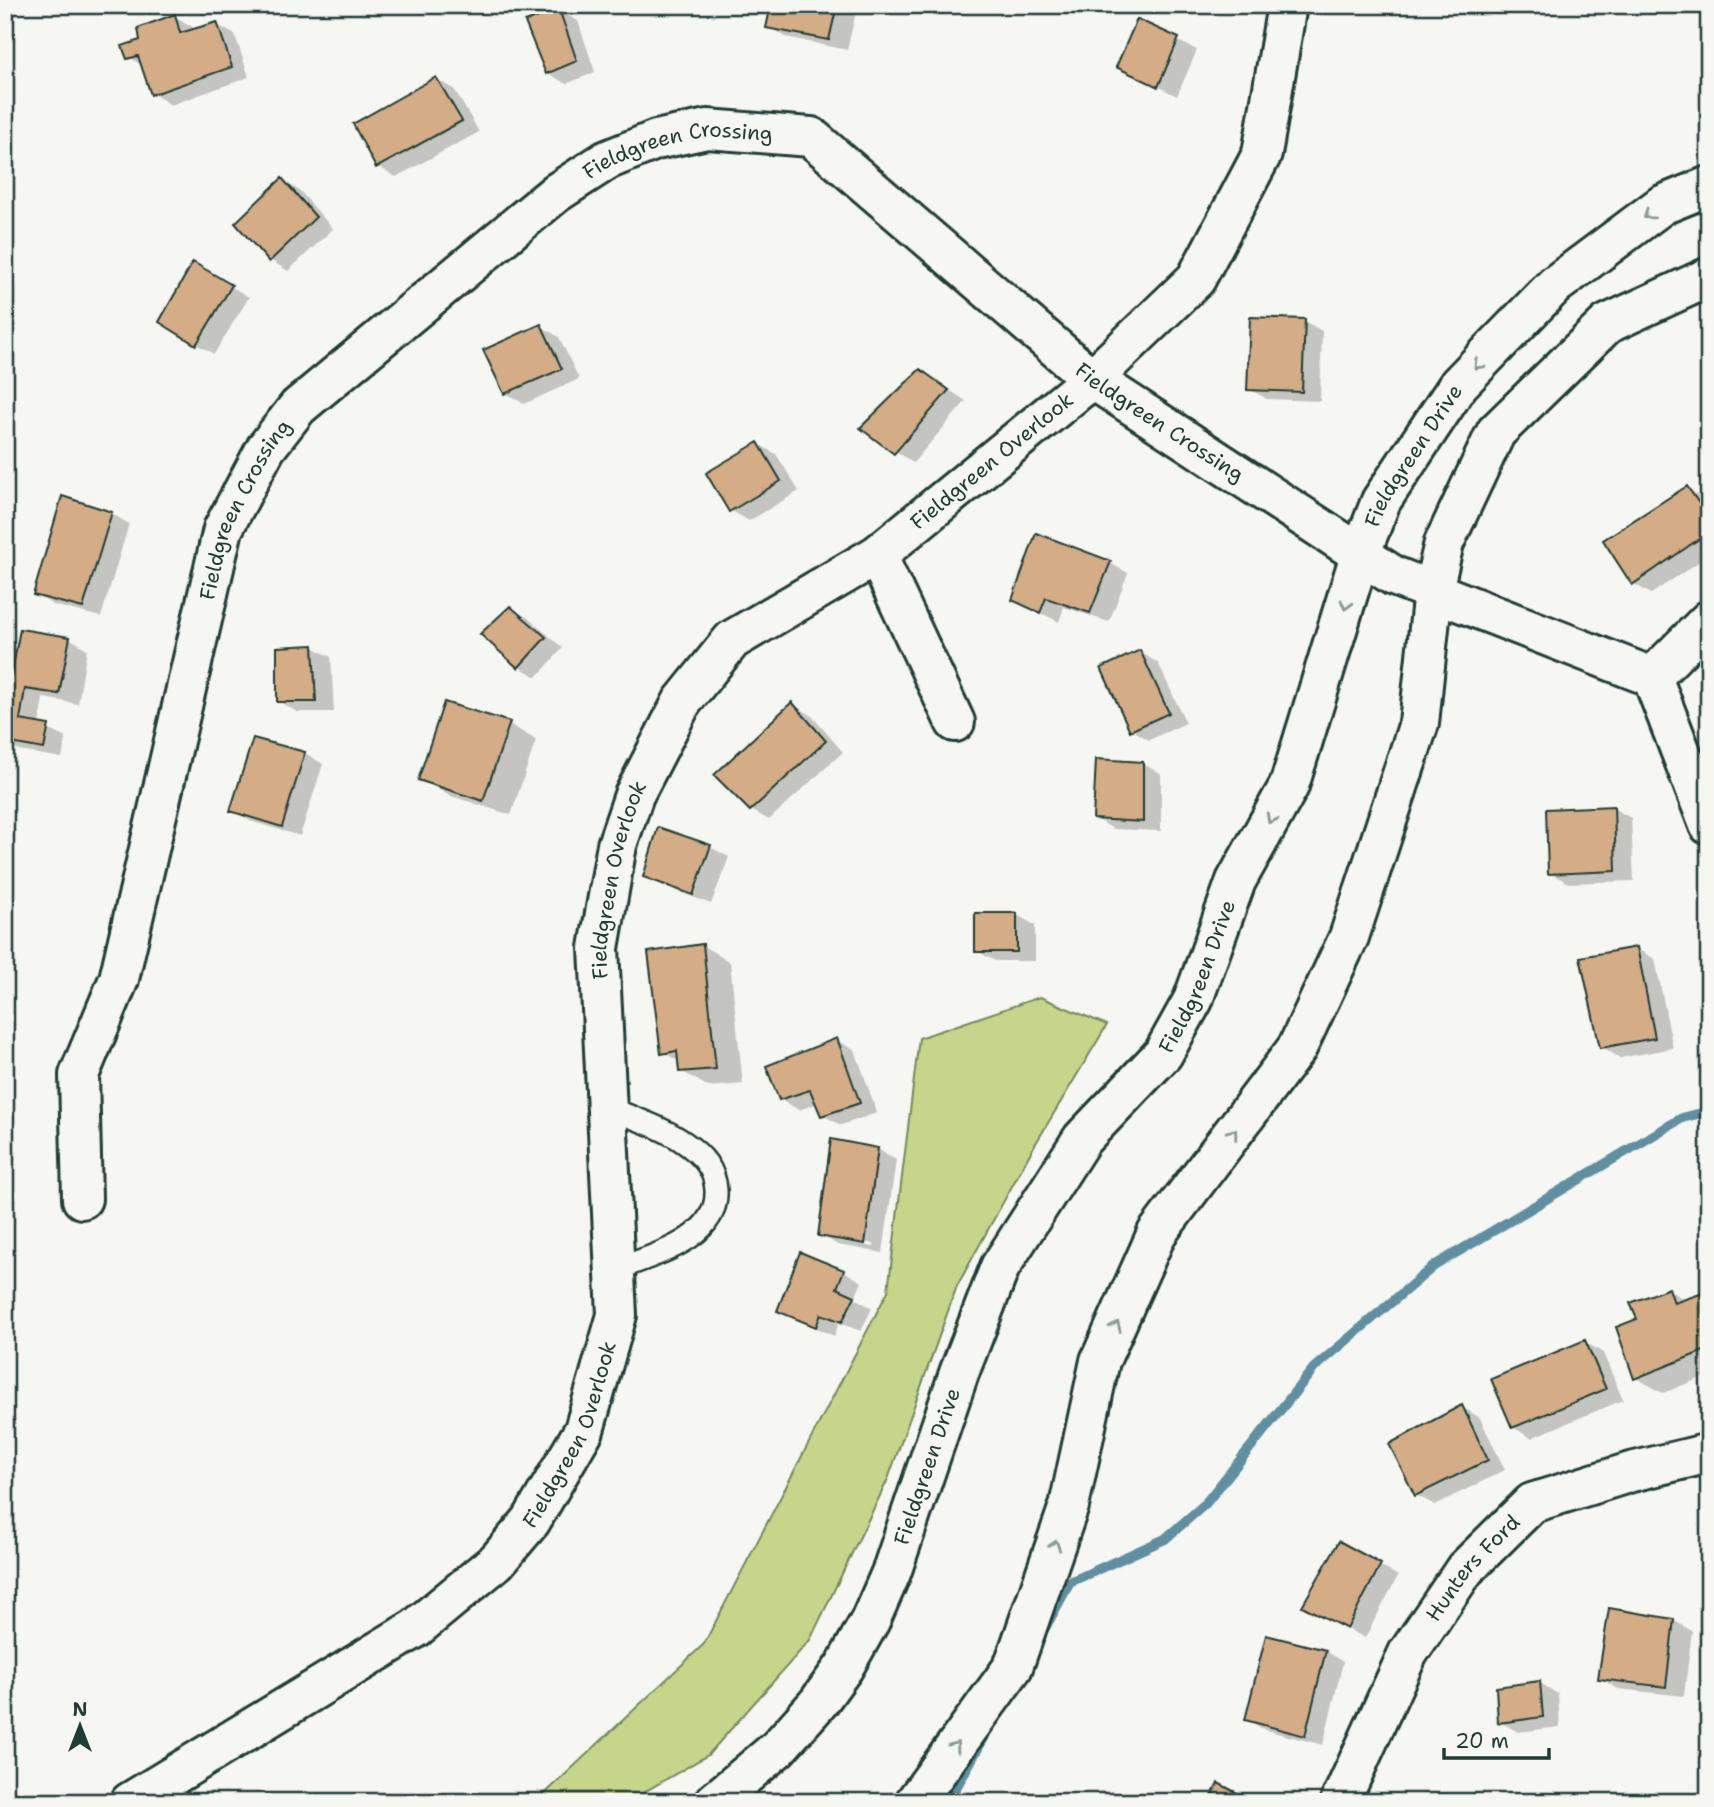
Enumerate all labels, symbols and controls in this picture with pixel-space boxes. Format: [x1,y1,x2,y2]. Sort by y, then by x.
street label: Fieldgreen Crossing [577,115,774,186]
one-way arrow [1643,207,1656,220]
street label: Fieldgreen Crossing [1069,356,1249,488]
one-way arrow [1473,357,1486,370]
street label: Fieldgreen Drive [1358,379,1469,531]
street label: Fieldgreen Overlook [904,386,1079,536]
street label: Fieldgreen Crossing [193,413,297,603]
one-way arrow [1340,599,1355,611]
street label: Fieldgreen Overlook [585,776,653,980]
one-way arrow [1266,812,1279,824]
street label: Fieldgreen Drive [1152,896,1242,1058]
one-way arrow [1225,1128,1237,1141]
one-way arrow [1107,1321,1121,1333]
street label: Fieldgreen Overlook [516,1338,623,1535]
street label: Fieldgreen Drive [887,1384,967,1549]
street label: Hunters Ford [1419,1509,1526,1627]
one-way arrow [1047,1539,1061,1551]
north arrow [46,1692,116,1762]
text: N [72,1697,88,1722]
scale bar [1444,1716,1550,1760]
text: 20 m [1455,1727,1509,1755]
one-way arrow [947,1741,959,1754]

